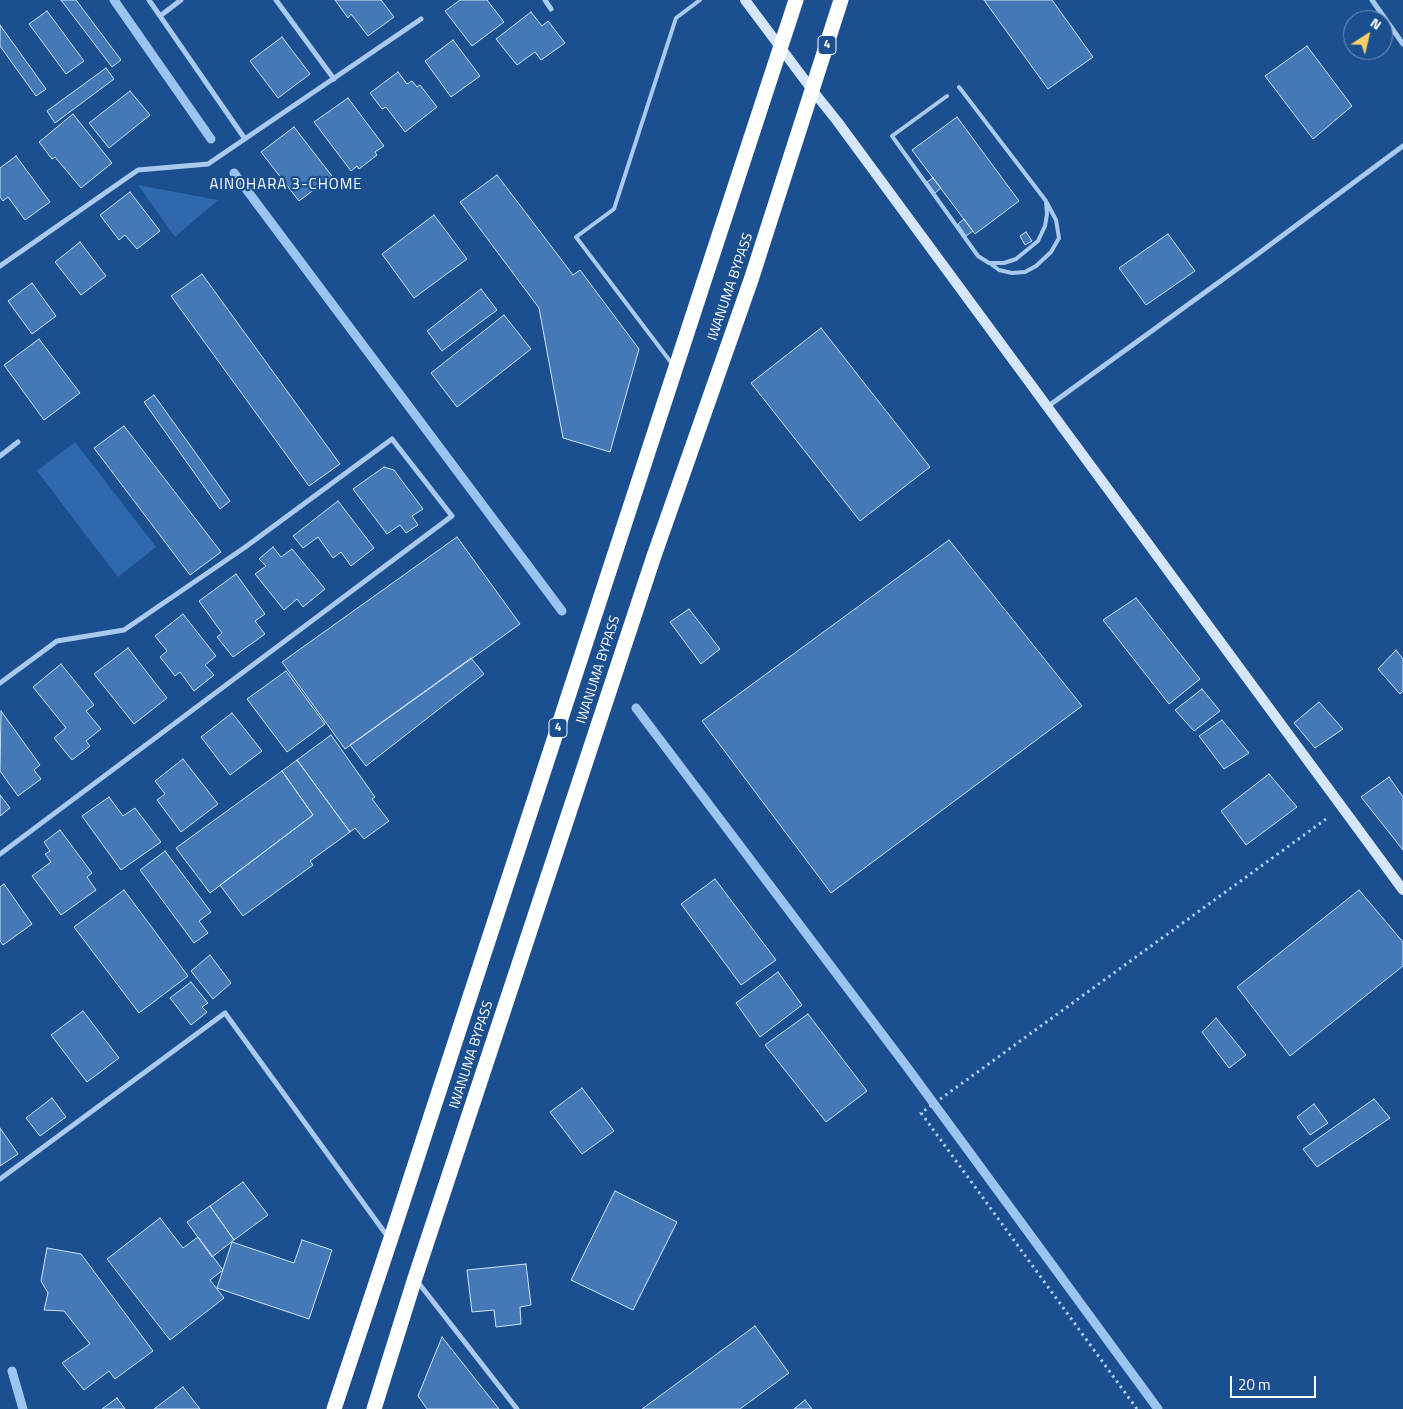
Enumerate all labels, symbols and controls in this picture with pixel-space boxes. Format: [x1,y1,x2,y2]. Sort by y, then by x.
north arrow [1343,10,1393,60]
text: N [1366,12,1386,35]
road number: 4 [818,36,836,54]
district label: AINOHARA 3-CHOME [207,176,365,194]
street label: IWANUMA BYPASS [705,231,757,343]
street label: IWANUMA BYPASS [574,614,624,726]
road number: 4 [549,718,567,738]
street label: IWANUMA BYPASS [447,999,497,1111]
scale bar [1233,1366,1319,1398]
text: 20 m [1238,1373,1271,1396]

